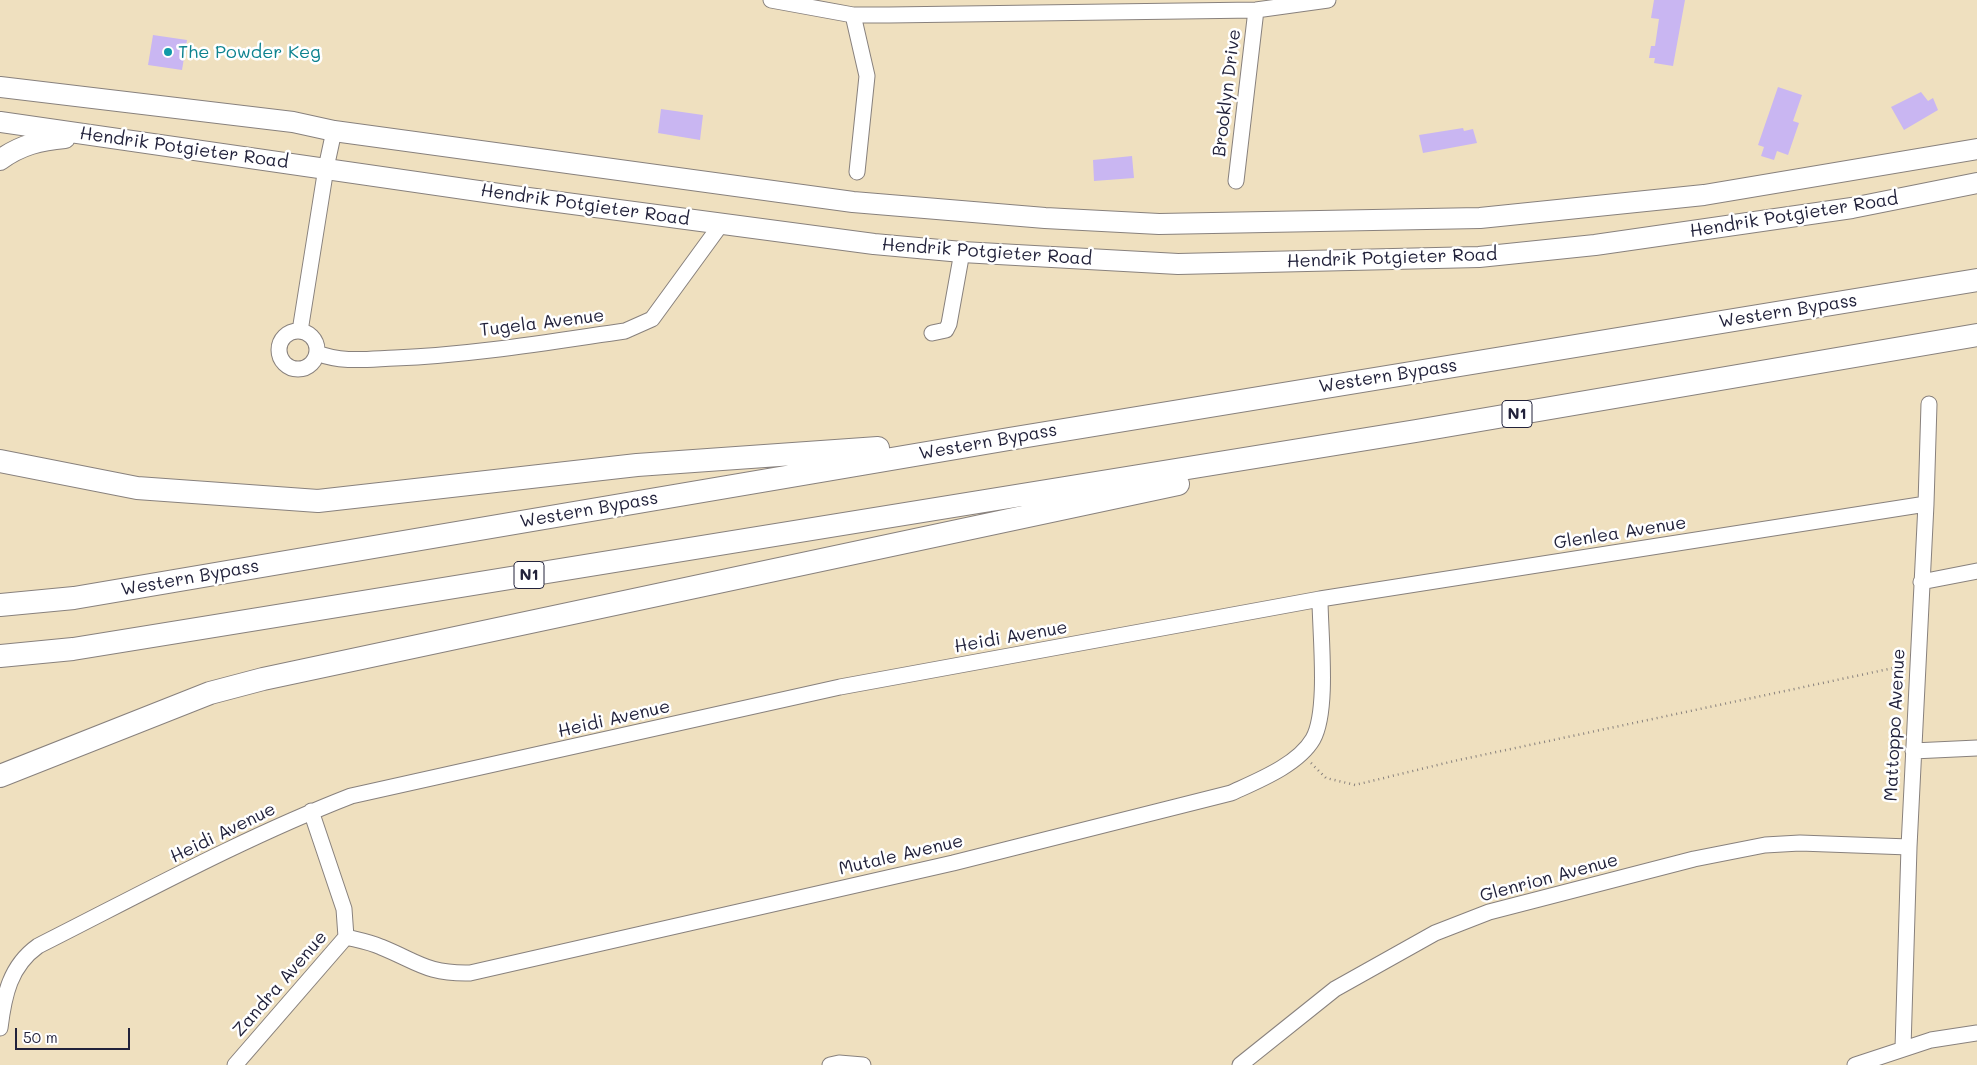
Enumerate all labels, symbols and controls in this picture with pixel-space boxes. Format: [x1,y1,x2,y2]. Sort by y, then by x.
street label: Brooklyn Drive [1208,28,1246,158]
place label: The Powder Keg [178,41,321,63]
marker: The Powder Keg [162,46,174,58]
street label: Hendrik Potgieter Road [78,123,290,173]
street label: Hendrik Potgieter Road [479,180,691,230]
street label: Hendrik Potgieter Road [1688,188,1900,242]
street label: Hendrik Potgieter Road [881,234,1093,270]
street label: Hendrik Potgieter Road [1286,244,1498,272]
street label: Western Bypass [1717,289,1859,333]
street label: Tugela Avenue [479,305,605,341]
street label: Western Bypass [1317,354,1459,398]
road number: N1 [1502,400,1532,428]
street label: Western Bypass [917,419,1059,465]
street label: Western Bypass [518,487,660,533]
street label: Glenlea Avenue [1552,512,1688,554]
street label: Western Bypass [119,555,261,601]
road number: N1 [514,562,544,588]
street label: Heidi Avenue [953,616,1069,658]
street label: Mattoppo Avenue [1880,648,1910,802]
street label: Heidi Avenue [556,696,672,742]
street label: Heidi Avenue [167,798,279,868]
street label: Mutale Avenue [837,830,965,880]
street label: Glenrion Avenue [1478,849,1620,907]
street label: Zandra Avenue [228,927,332,1041]
scale bar [18,1018,132,1050]
text: 50 m [23,1027,58,1047]

